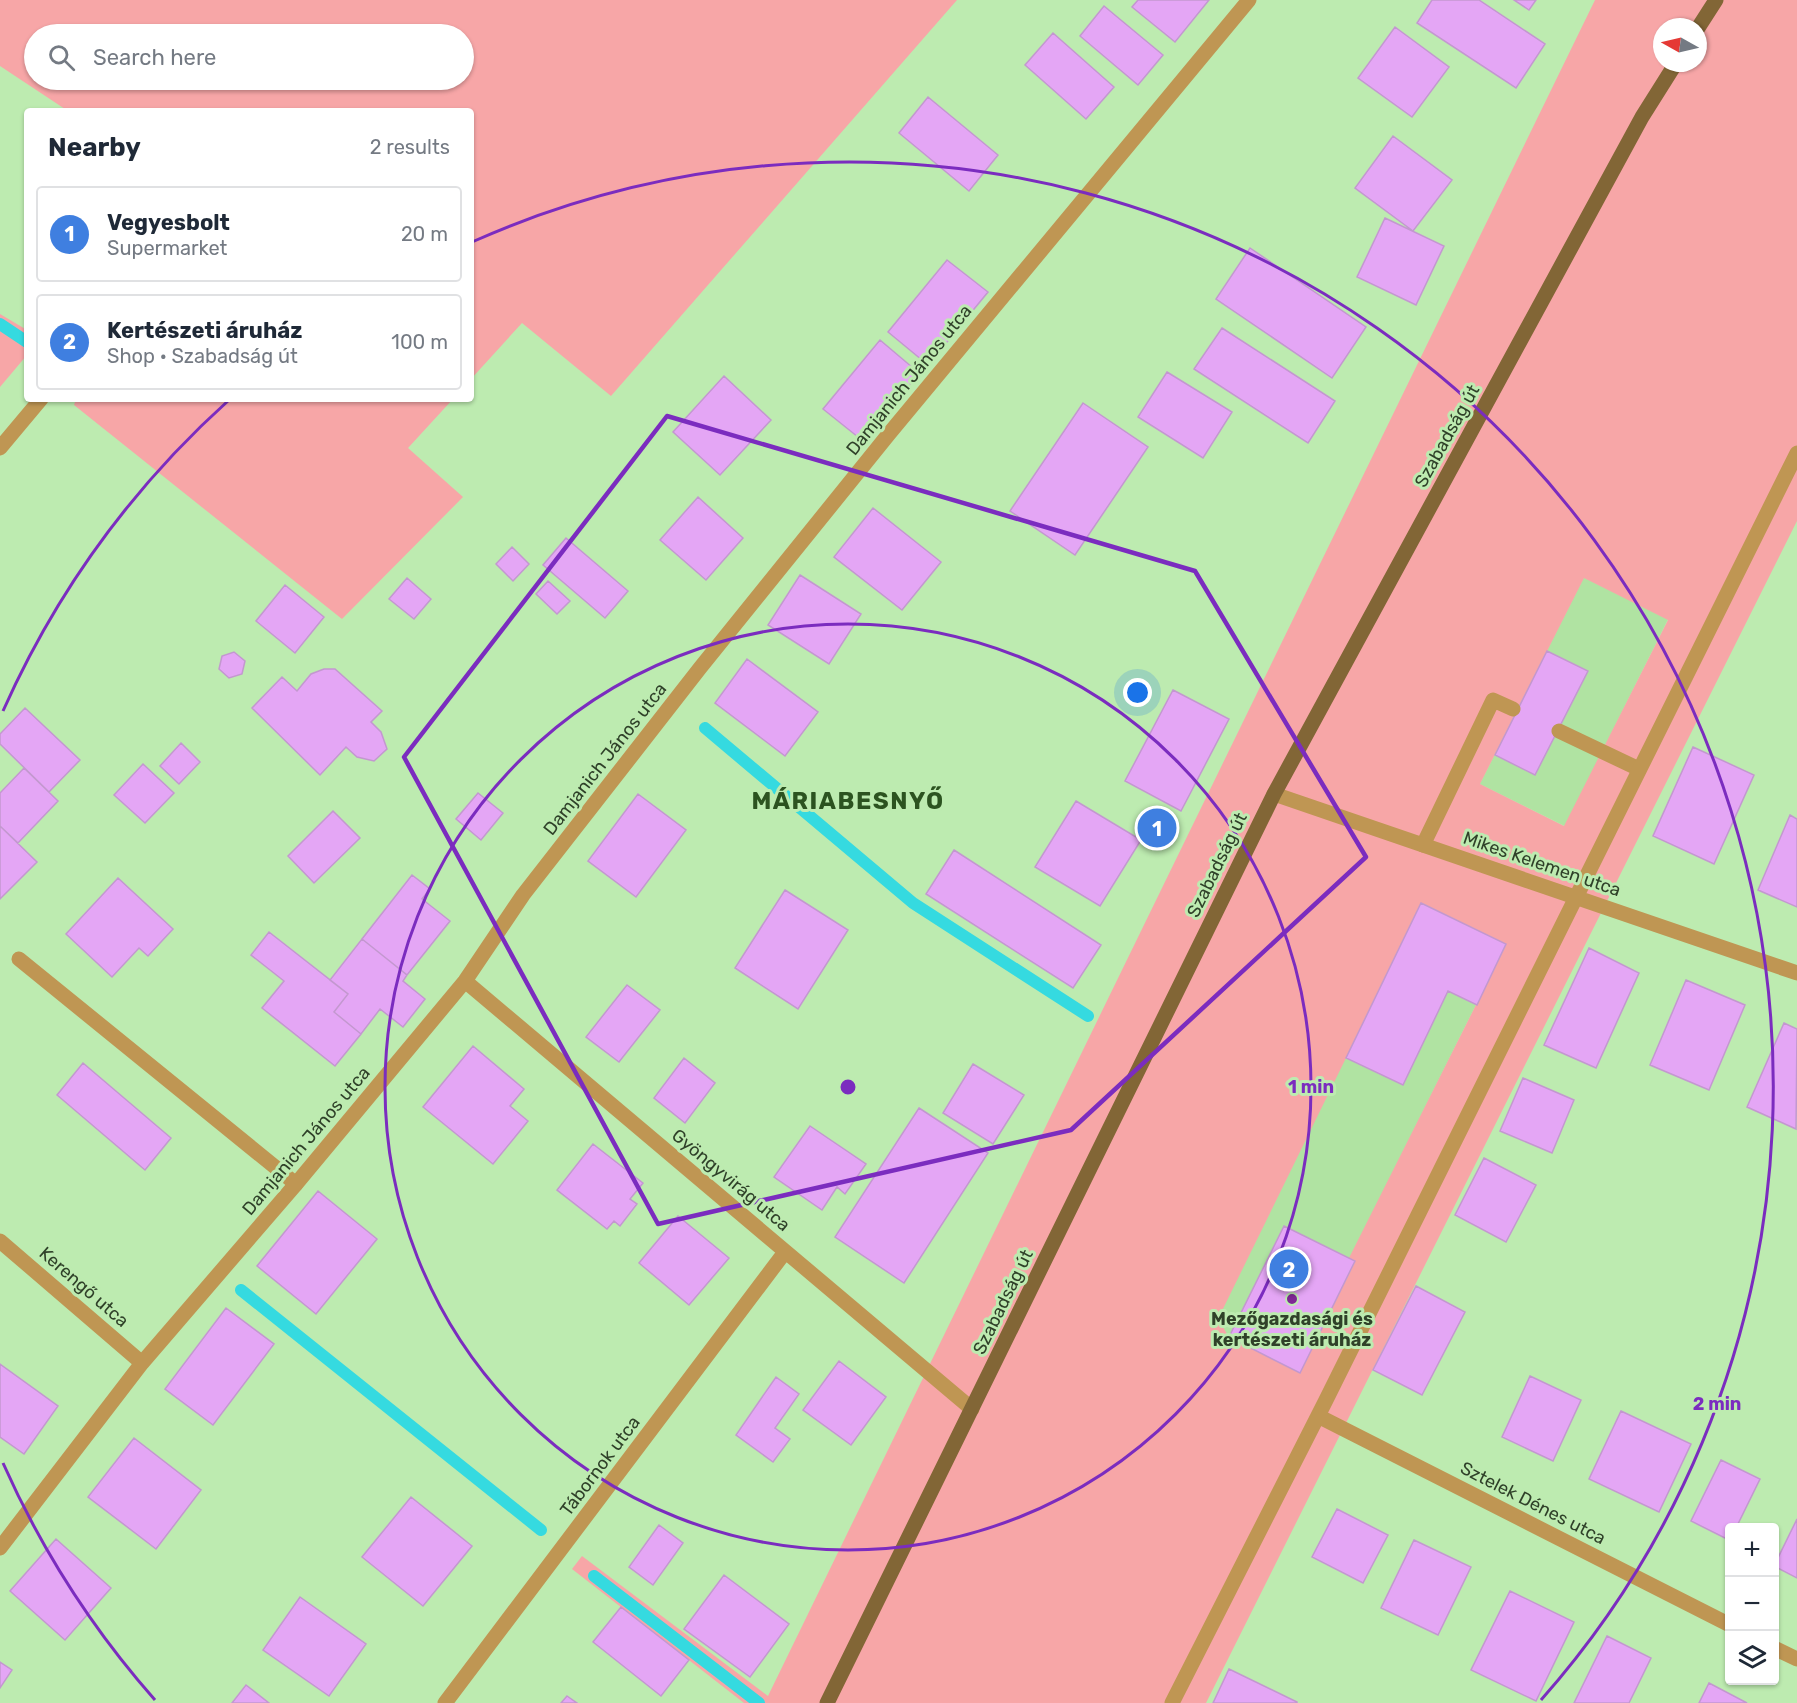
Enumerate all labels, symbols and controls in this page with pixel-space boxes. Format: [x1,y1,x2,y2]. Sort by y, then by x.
north arrow [1653,18,1707,72]
search box [24,24,474,90]
icon: search [45,41,78,74]
text: Search here [93,44,216,71]
text: Nearby [48,132,141,163]
text: 2 results [370,135,450,159]
text: Vegyesbolt [107,209,230,236]
text: 1 [65,222,74,246]
text: 20 m [401,222,448,246]
text: Supermarket [107,236,227,260]
street label: Damjanich János utca [842,300,976,460]
text: Kertészeti áruház [107,317,302,344]
text: 2 [63,330,76,354]
text: 100 m [391,330,448,354]
text: Shop · Szabadság út [107,344,298,368]
street label: Szabadság út [1410,381,1484,491]
street label: Damjanich János utca [539,678,671,840]
your location [1123,678,1152,707]
district label: MÁRIABESNYŐ [751,786,945,815]
pin: 1 [1138,806,1176,850]
street label: Szabadság út [1182,809,1252,921]
street label: Mikes Kelemen utca [1460,827,1624,901]
street label: Damjanich János utca [237,1062,375,1220]
text: 1 min [1288,1076,1334,1098]
centre of rings [838,1077,858,1097]
street label: Gyöngyvirág utca [667,1124,795,1236]
street label: Kerengő utca [35,1242,133,1332]
street label: Szabadság út [968,1246,1038,1358]
pin: 2 [1270,1246,1308,1292]
marker: Mezőgazdasági és kertészeti áruház [1285,1292,1299,1306]
place label: Mezőgazdasági és kertészeti áruház [1211,1308,1373,1351]
text: 2 min [1693,1393,1741,1415]
street label: Tábornok utca [555,1412,645,1520]
street label: Sztelek Dénes utca [1457,1457,1609,1549]
map controls [1725,1523,1779,1685]
button: + [1725,1523,1779,1577]
button: − [1725,1577,1779,1631]
button: layers [1725,1631,1779,1685]

